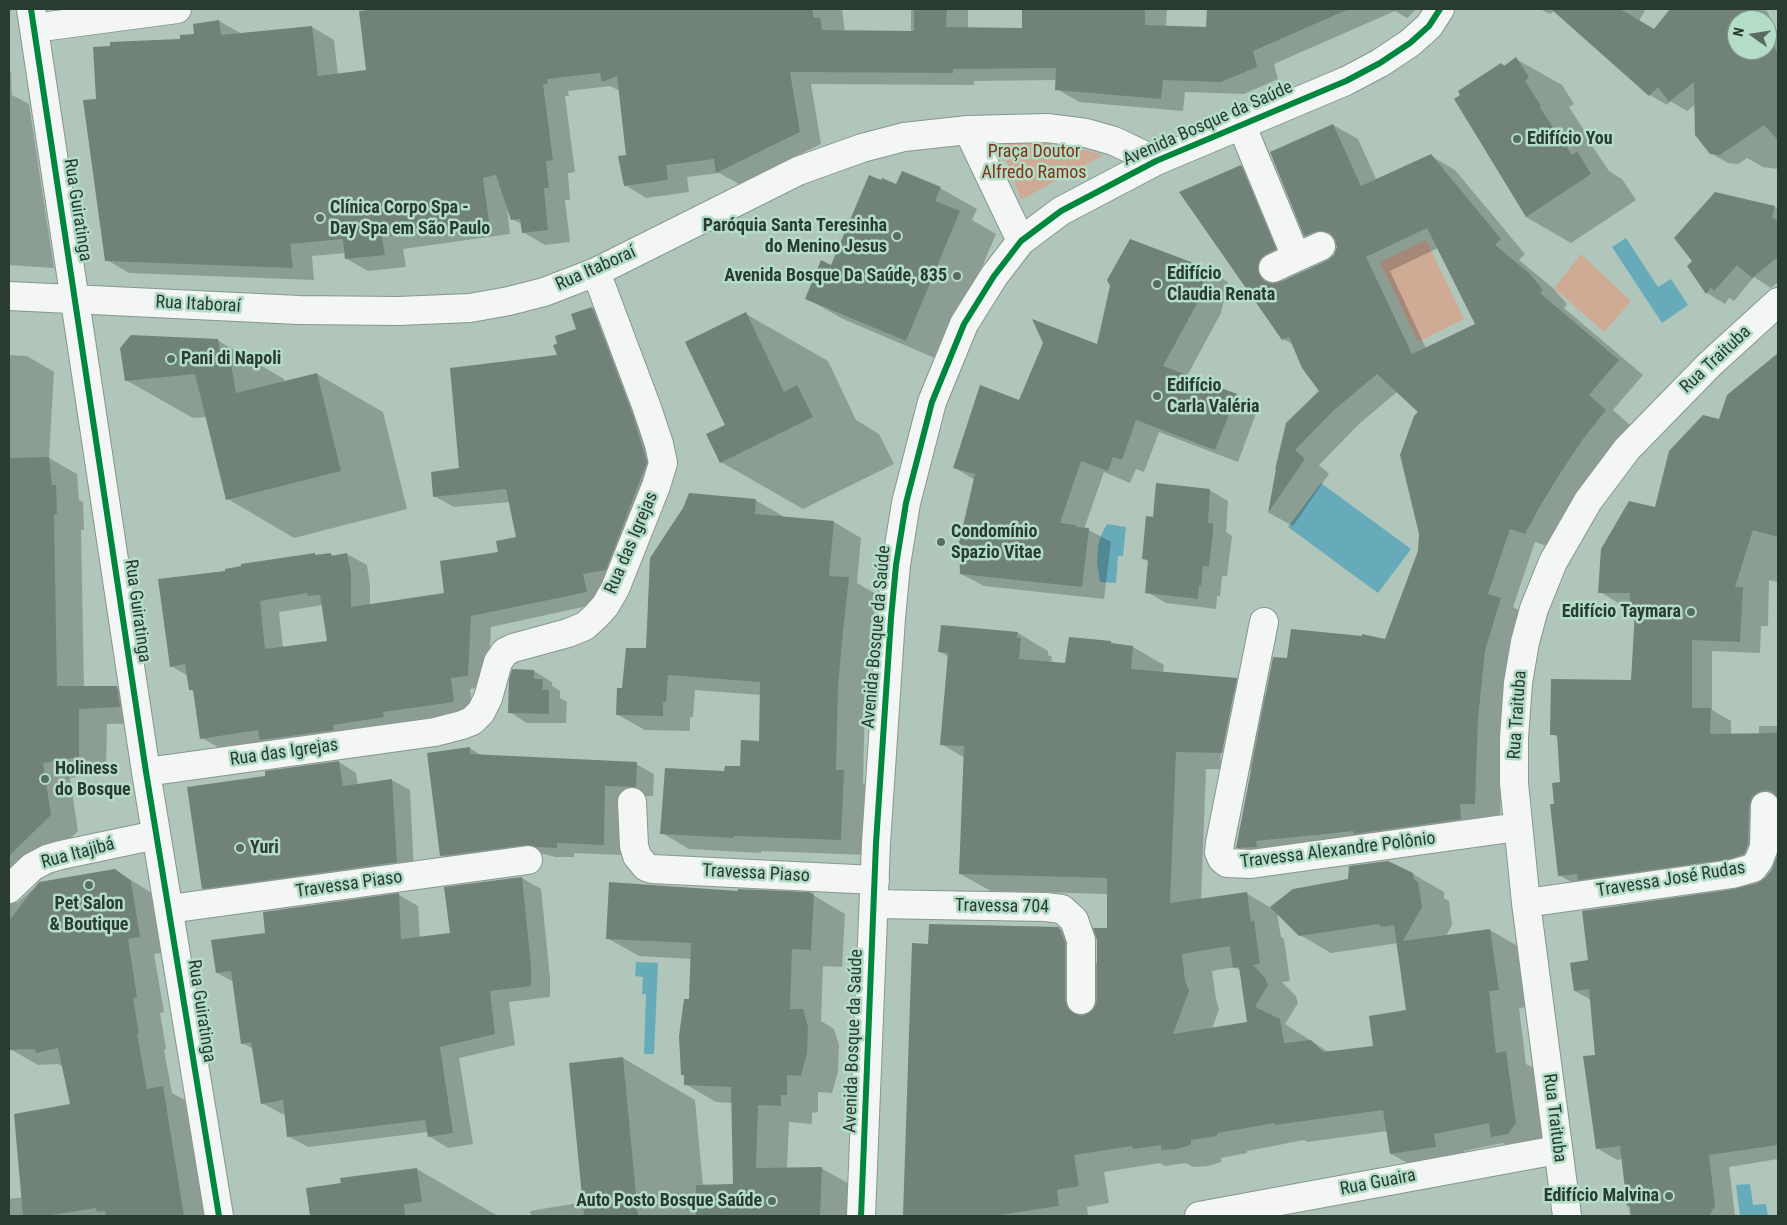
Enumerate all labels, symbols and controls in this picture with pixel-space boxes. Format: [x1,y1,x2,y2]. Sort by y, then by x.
north arrow [1727,10,1777,60]
text: N [1730,26,1747,38]
street label: Avenida Bosque da Saúde [1120,77,1296,171]
place label: Edifício You [1527,128,1613,150]
marker: Edifício You [1511,133,1523,145]
park label: Praça Doutor Alfredo Ramos [981,141,1087,183]
street label: Rua Guiratinga [58,157,96,263]
place label: Clínica Corpo Spa - Day Spa em São Paulo [330,197,490,240]
marker: Clínica Corpo Spa - Day Spa em São Paulo [314,212,326,224]
place label: Paróquia Santa Teresinha do Menino Jesus [703,215,887,258]
marker: Paróquia Santa Teresinha do Menino Jesus [891,230,903,242]
street label: Rua Itaboraí [553,242,639,296]
place label: Edifício Claudia Renata [1167,263,1275,306]
place label: Avenida Bosque Da Saúde, 835 [724,265,947,287]
marker: Avenida Bosque Da Saúde, 835 [951,270,963,282]
marker: Edifício Claudia Renata [1151,278,1163,290]
street label: Rua Itaboraí [155,292,241,318]
street label: Rua Traituba [1676,322,1756,398]
place label: Pani di Napoli [181,348,281,370]
marker: Pani di Napoli [165,353,177,365]
place label: Edifício Carla Valéria [1167,375,1259,418]
marker: Edifício Carla Valéria [1151,390,1163,402]
street label: Rua das Igrejas [601,489,663,597]
place label: Condomínio Spazio Vitae [951,521,1041,564]
marker: Condomínio Spazio Vitae [935,536,947,548]
street label: Avenida Bosque da Saúde [858,545,896,729]
street label: Rua Guiratinga [119,558,155,664]
place label: Edifício Taymara [1562,601,1681,623]
marker: Edifício Taymara [1685,606,1697,618]
street label: Rua Traituba [1504,670,1532,760]
street label: Rua das Igrejas [229,735,339,771]
place label: Holiness do Bosque [55,758,131,801]
marker: Holiness do Bosque [39,773,51,785]
street label: Travessa Alexandre Polônio [1239,828,1437,874]
street label: Rua Itajibá [39,834,117,874]
place label: Yuri [250,837,279,859]
marker: Yuri [234,842,246,854]
street label: Travessa José Rudas [1595,858,1747,902]
street label: Travessa Piaso [702,860,810,888]
street label: Travessa Piaso [294,867,404,903]
marker: Pet Salon & Boutique [83,879,95,891]
place label: Pet Salon & Boutique [50,893,128,936]
street label: Travessa 704 [955,895,1049,919]
street label: Avenida Bosque da Saúde [840,949,868,1133]
street label: Rua Guiratinga [182,958,220,1064]
street label: Rua Traituba [1538,1072,1570,1164]
street label: Rua Guaira [1338,1165,1418,1201]
place label: Edifício Malvina [1544,1185,1659,1207]
place label: Auto Posto Bosque Saúde [576,1190,762,1212]
marker: Edifício Malvina [1663,1190,1675,1202]
marker: Auto Posto Bosque Saúde [766,1195,778,1207]

